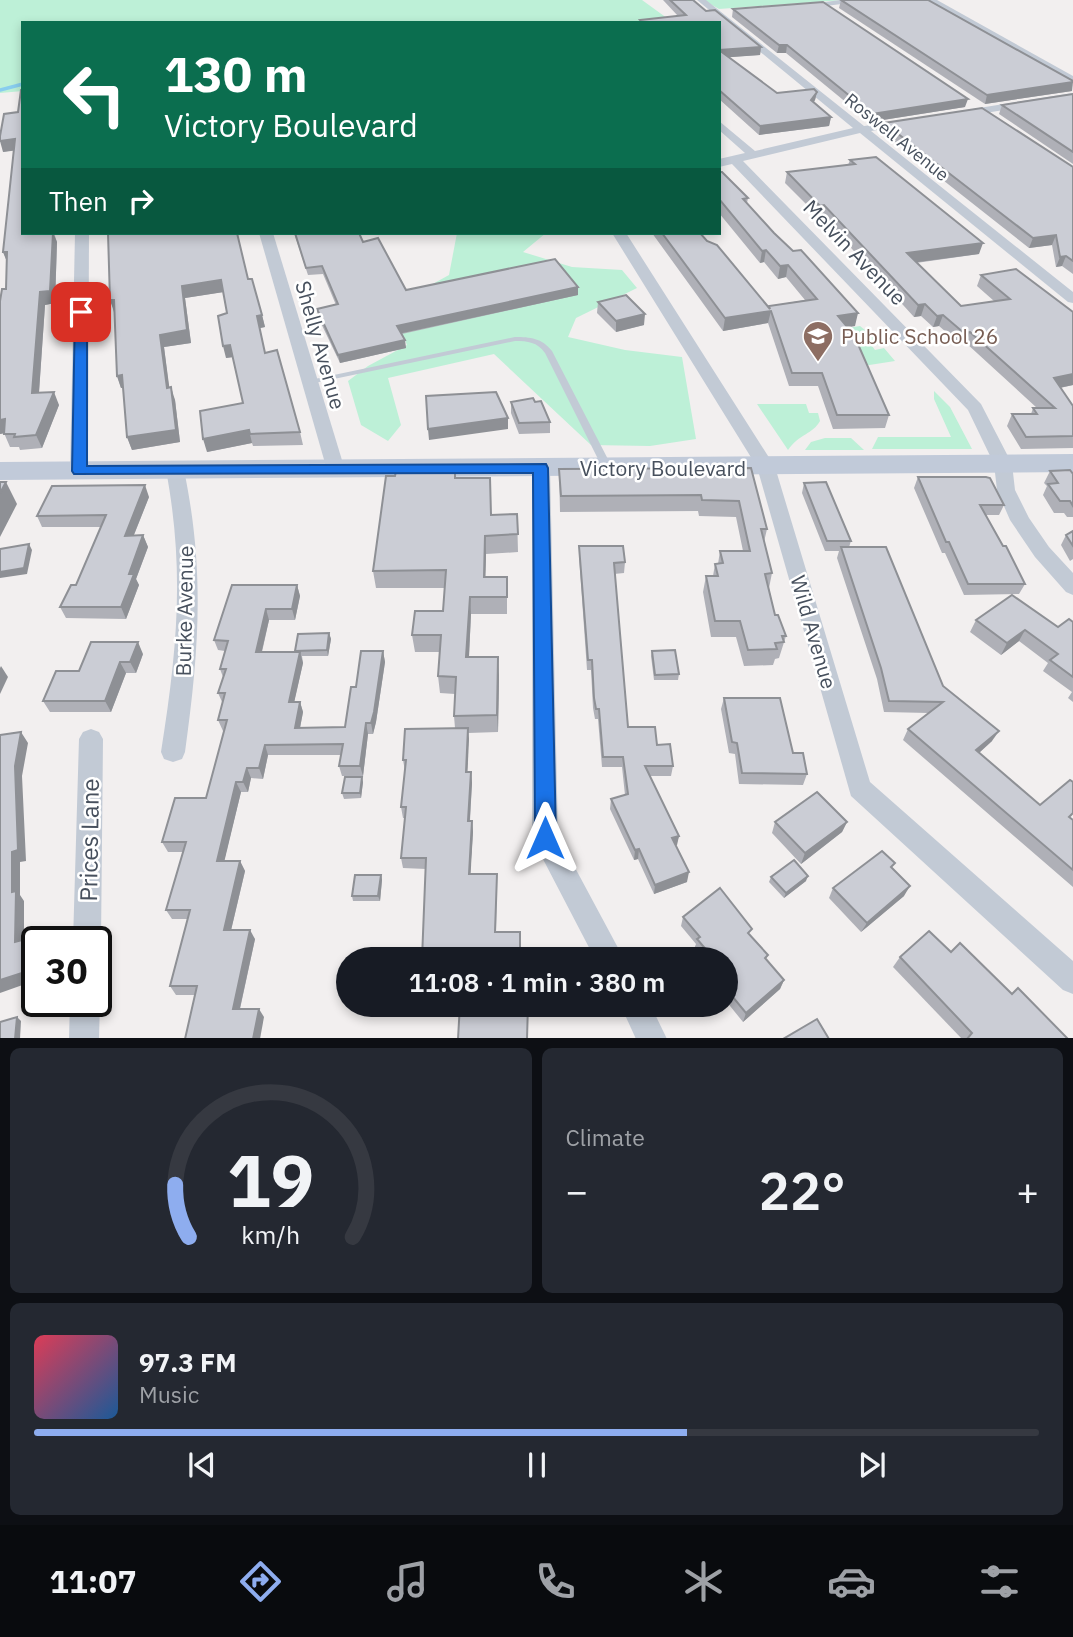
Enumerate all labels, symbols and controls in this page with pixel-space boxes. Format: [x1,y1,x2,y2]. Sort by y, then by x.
text: 130 m [164,42,308,105]
icon: left [49,49,140,140]
street label: Roswell Avenue [840,88,954,186]
text: Victory Boulevard [164,104,418,146]
icon: right [122,182,160,220]
text: Then [49,184,108,218]
street label: Melvin Avenue [797,193,913,311]
street label: Shelly Avenue [289,278,353,412]
pin [51,282,111,342]
icon: arrive [62,293,100,331]
school or university icon: Public School 26 [801,319,835,363]
place label: Public School 26 [841,322,998,350]
street label: Victory Boulevard [580,454,746,482]
street label: Burke Avenue [169,545,199,677]
street label: Wild Avenue [784,572,844,692]
street label: Prices Lane [72,778,106,902]
position arrow [508,801,582,875]
speed limit sign: 30 [21,926,112,1017]
text: 11:08 · 1 min · 380 m [409,965,665,999]
text: Climate [566,1122,645,1152]
text: 19 [227,1132,314,1227]
text: 22° [759,1157,846,1224]
text: − [566,1166,588,1215]
text: + [1016,1166,1039,1215]
text: km/h [241,1217,300,1250]
text: 97.3 FM [139,1345,237,1379]
text: Music [139,1379,199,1409]
icon: previous [183,1446,221,1484]
icon: pause [518,1446,556,1484]
icon: next [853,1446,891,1484]
icon: directions [236,1557,285,1606]
icon: music [383,1557,432,1606]
icon: phone [531,1557,580,1606]
icon: climate [679,1557,728,1606]
icon: car [827,1557,876,1606]
icon: filters [975,1557,1024,1606]
text: 11:07 [49,1560,137,1602]

